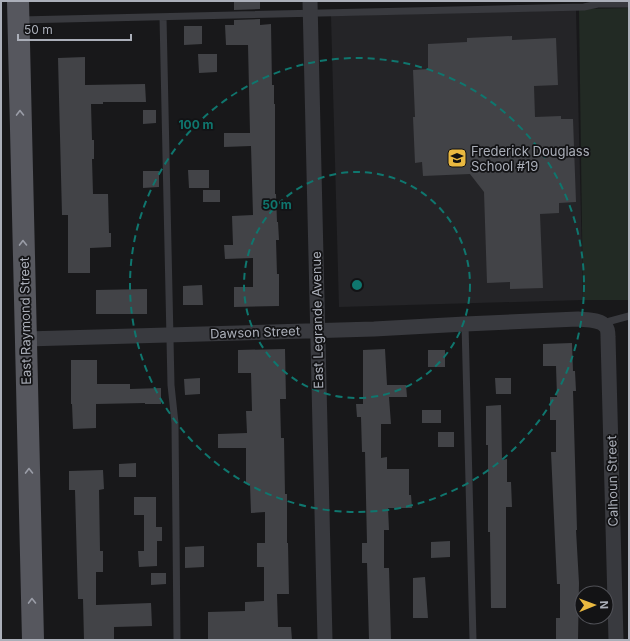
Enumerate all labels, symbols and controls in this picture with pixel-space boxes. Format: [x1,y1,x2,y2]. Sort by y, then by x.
scale bar [18,16,131,42]
text: 50 m [24,22,53,37]
one-way arrow [16,110,25,116]
text: 100 m [178,117,214,132]
place label: Frederick Douglass School #19 [471,143,590,174]
school or university icon: Frederick Douglass School #19 [446,147,468,169]
text: 50 m [262,197,292,212]
one-way arrow [19,240,28,246]
street label: East Legrande Avenue [308,251,326,389]
street label: East Raymond Street [16,257,34,385]
centre of rings [350,278,364,292]
street label: Dawson Street [210,322,300,342]
street label: Calhoun Street [603,435,621,527]
one-way arrow [25,468,33,474]
north arrow [574,585,614,625]
one-way arrow [28,598,37,604]
text: N [597,601,611,609]

